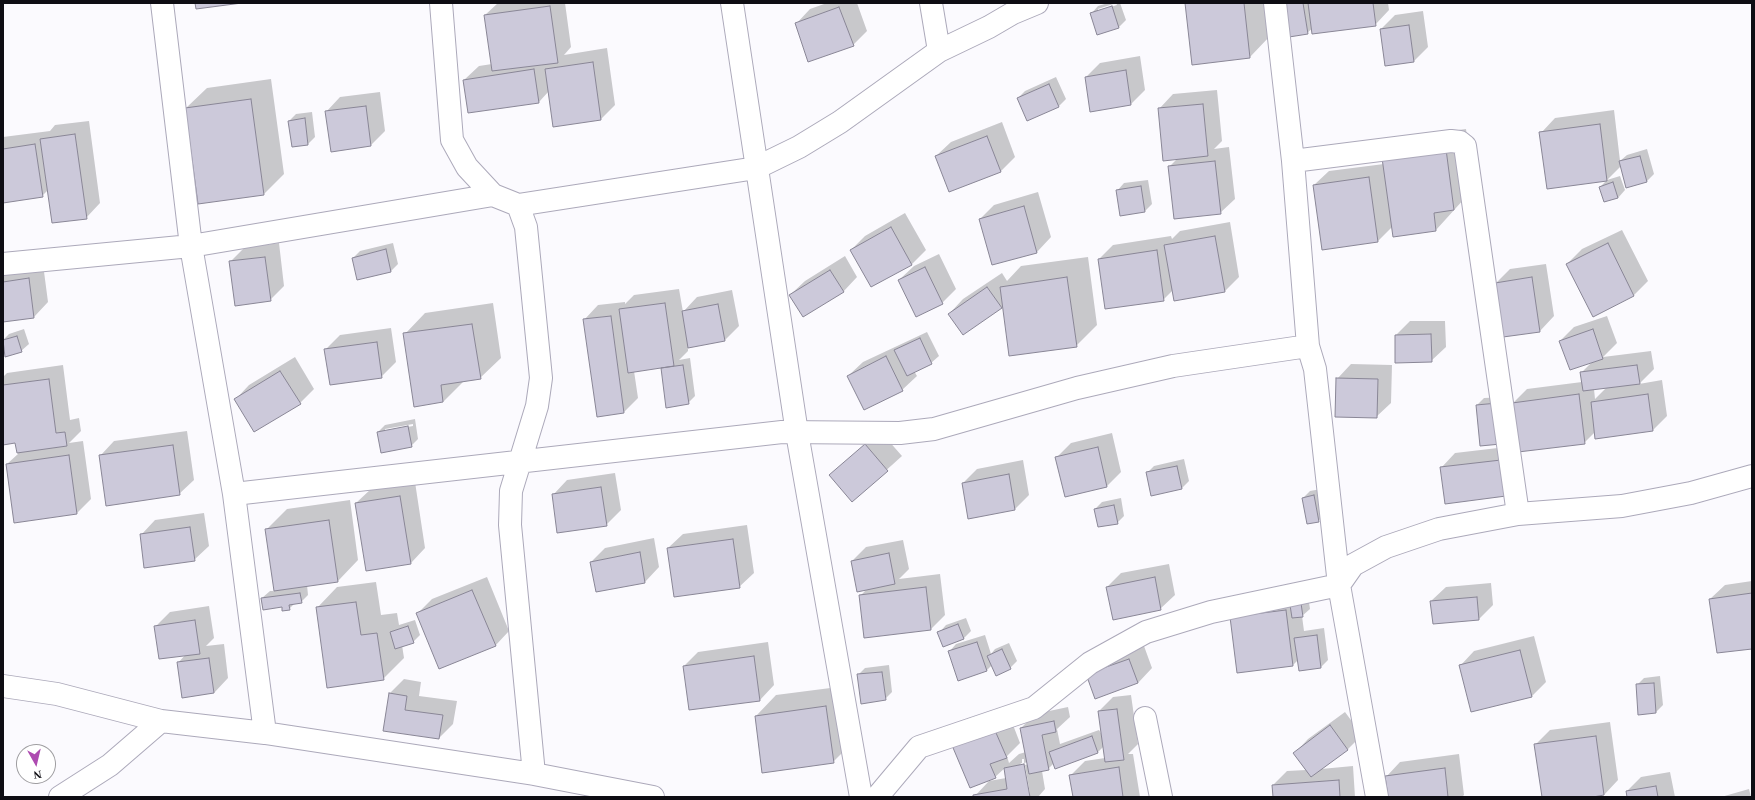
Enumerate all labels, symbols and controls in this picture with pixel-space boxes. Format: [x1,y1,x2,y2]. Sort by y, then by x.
north arrow [16,744,56,784]
text: N [33,768,42,781]

